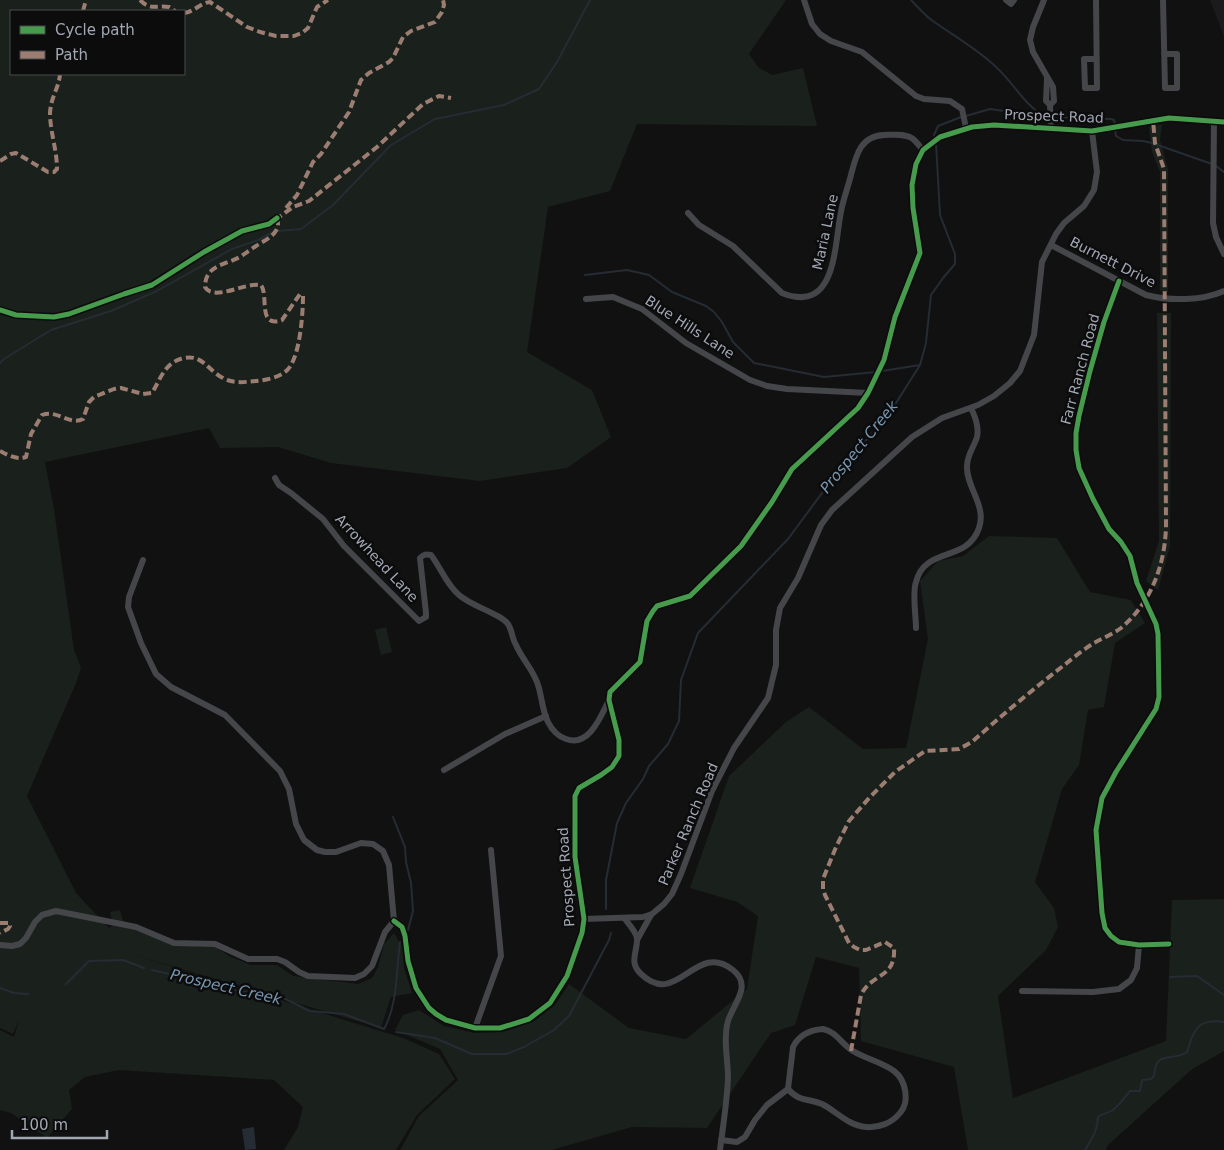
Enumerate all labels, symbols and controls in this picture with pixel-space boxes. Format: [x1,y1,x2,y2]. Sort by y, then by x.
legend [10,10,185,75]
text: Cycle path [55,21,135,39]
text: Path [55,46,88,64]
street label: Prospect Road [1004,106,1104,126]
street label: Maria Lane [809,193,841,271]
street label: Burnett Drive [1067,233,1159,291]
street label: Blue Hills Lane [642,292,738,362]
street label: Farr Ranch Road [1058,312,1102,426]
water label: Prospect Creek [816,396,903,497]
street label: Arrowhead Lane [332,511,422,605]
street label: Parker Ranch Road [655,760,721,888]
street label: Prospect Road [555,827,577,927]
water label: Prospect Creek [169,965,285,1009]
scale bar [12,1108,108,1140]
text: 100 m [20,1116,68,1134]

